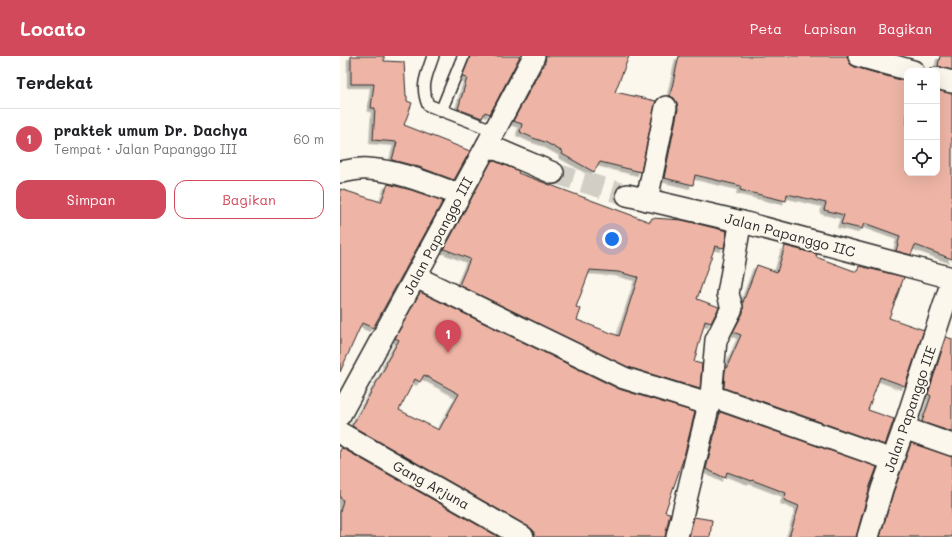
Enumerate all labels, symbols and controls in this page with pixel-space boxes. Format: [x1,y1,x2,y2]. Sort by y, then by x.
text: Locato [20,16,86,41]
text: Peta [750,19,782,38]
text: Lapisan [804,19,856,38]
text: Bagikan [878,19,932,38]
map controls [904,68,940,176]
button: + [904,68,940,104]
text: Terdekat [16,71,93,93]
button: − [904,104,940,140]
text: praktek umum Dr. Dachya [54,120,248,140]
text: 1 [26,130,32,147]
text: 60 m [294,130,324,147]
text: Tempat · Jalan Papanggo III [54,140,237,157]
button: locate [904,140,940,176]
street label: Jalan Papanggo III [398,174,477,298]
button: Simpan [16,180,166,219]
button: Bagikan [174,180,324,219]
street label: Jalan Papanggo IIC [723,208,858,261]
your location [602,229,622,249]
pin: 1 [435,320,461,353]
street label: Jalan Papanggo IIE [879,343,940,475]
street label: Gang Arjuna [389,456,473,513]

